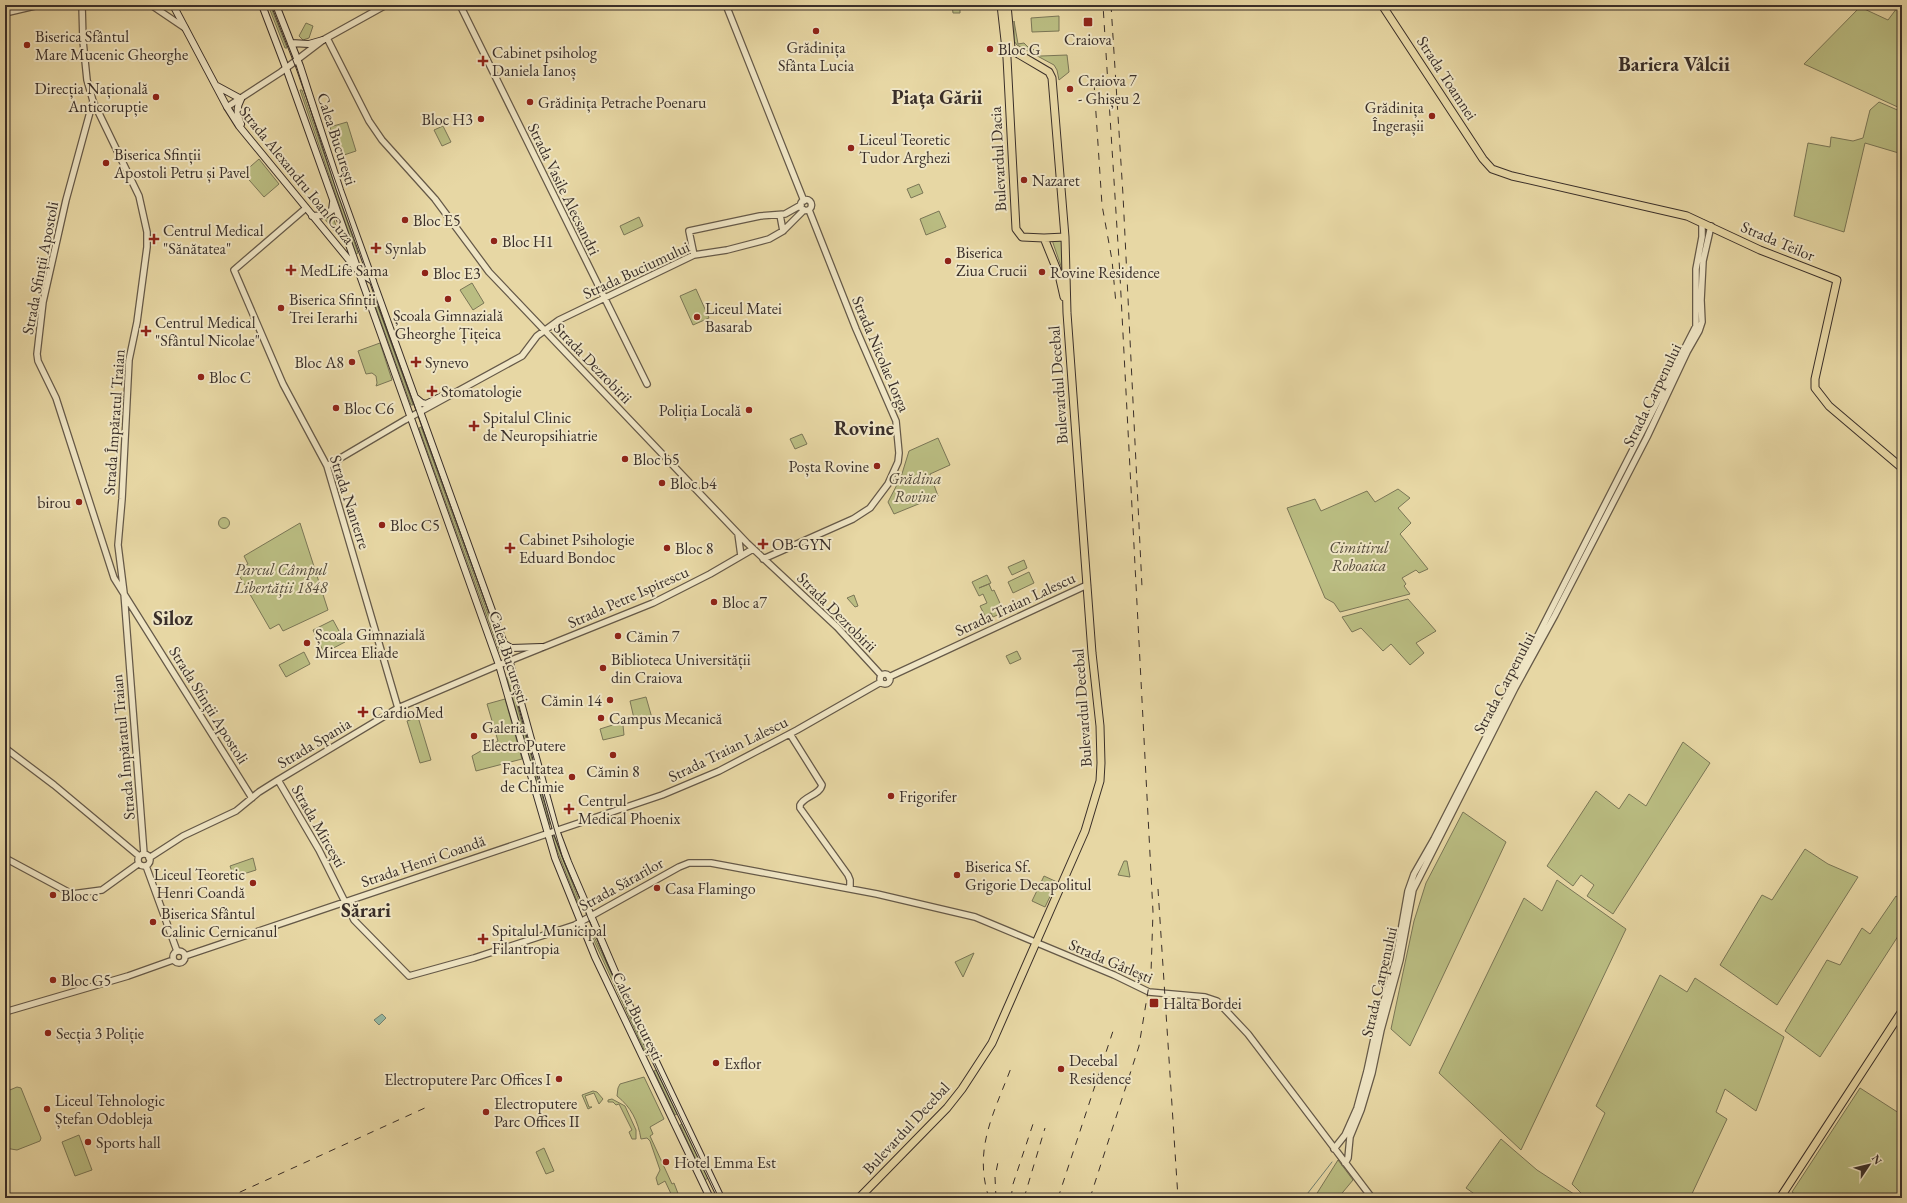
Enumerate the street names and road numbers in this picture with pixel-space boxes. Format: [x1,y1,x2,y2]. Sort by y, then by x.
street label: Strada Toamnei [1412,32,1482,124]
street label: Calea București [312,90,362,188]
street label: Strada Alexandru Ioan Cuza [235,101,360,249]
street label: Bulevardul Dacia [985,105,1011,212]
street label: Strada Vasile Alecsandri [523,119,605,259]
street label: Strada Sfinții Apostoli [17,200,63,336]
street label: Strada Teilor [1738,216,1819,266]
street label: Strada Buciumului [579,236,693,304]
street label: Strada Nicolae Iorga [847,293,915,416]
street label: Strada Dezrobirii [549,318,637,408]
street label: Bulevardul Decebal [1043,325,1073,445]
street label: Strada Carpenului [1618,340,1686,450]
street label: Strada Împăratul Traian [98,348,130,496]
street label: Strada Nanterre [325,452,375,552]
street label: Strada Petre Ispirescu [564,561,692,633]
street label: Strada Traian Lalescu [951,567,1079,641]
street label: Strada Dezrobirii [793,568,882,657]
street label: Calea București [484,608,534,706]
street label: Strada Carpenului [1468,628,1540,738]
street label: Strada Sfinții Apostoli [164,642,254,768]
street label: Bulevardul Decebal [1067,648,1097,768]
street label: Strada Împăratul Traian [106,673,140,821]
street label: Strada Traian Lalescu [665,711,792,787]
street label: Strada Spania [273,712,355,773]
street label: Strada Mircești [287,781,351,871]
street label: Strada Henri Coandă [358,830,489,892]
street label: Strada Sărarilor [575,852,668,916]
street label: Strada Carpenului [1356,925,1402,1039]
street label: Strada Gârlești [1066,934,1156,988]
street label: Calea București [608,968,668,1064]
street label: Bulevardul Decebal [858,1077,954,1179]

